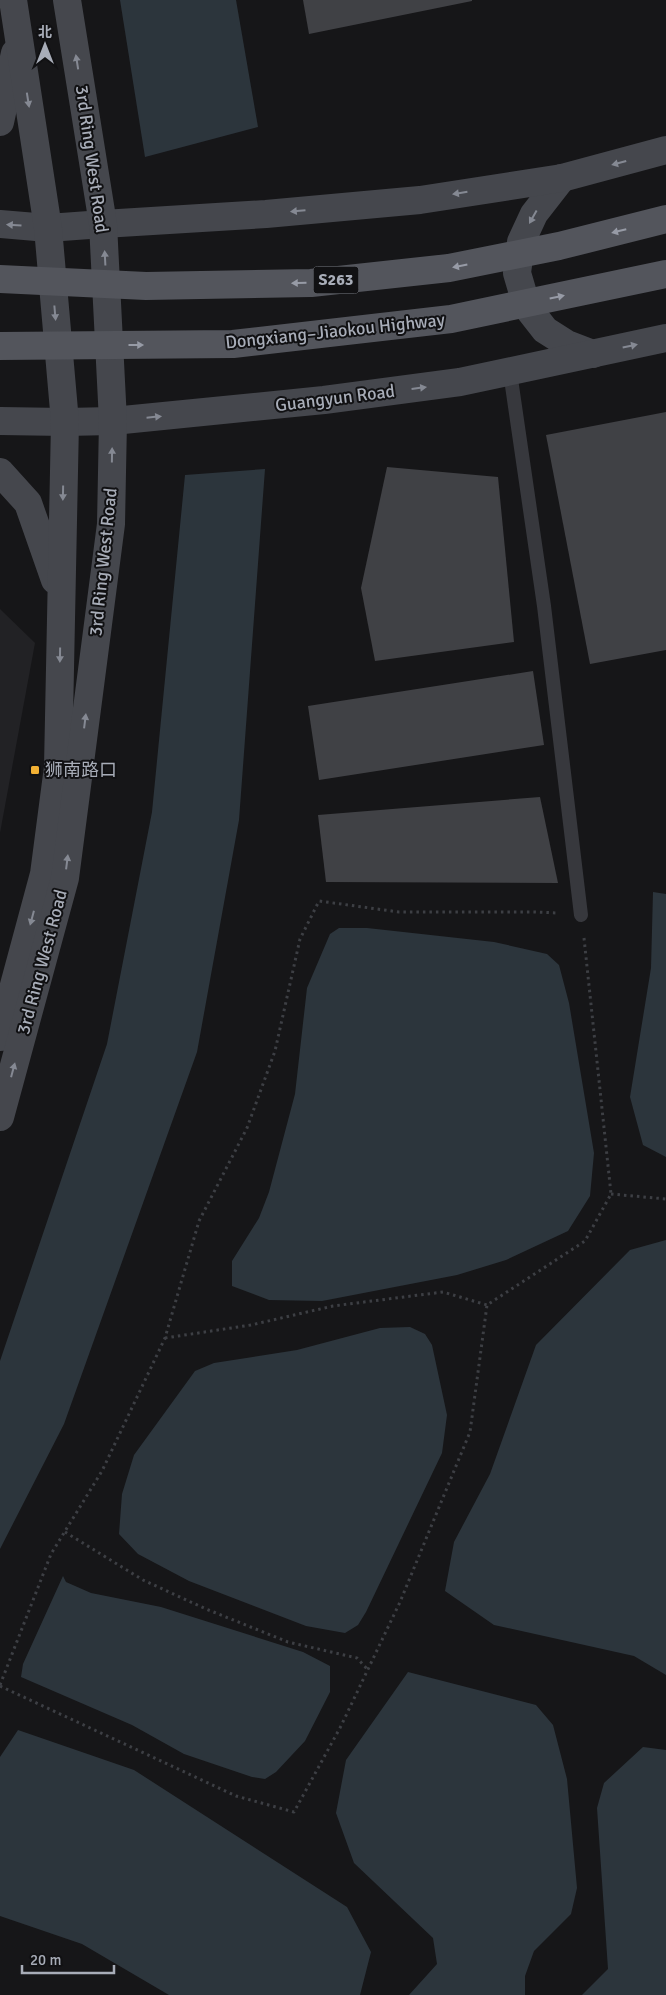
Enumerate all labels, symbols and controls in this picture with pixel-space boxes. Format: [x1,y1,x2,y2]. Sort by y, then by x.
north arrow [20,20,70,70]
text: 北 [38,24,52,41]
one-way arrow [73,54,81,70]
street label: 3rd Ring West Road [71,84,113,234]
one-way arrow [25,92,33,108]
one-way arrow [611,159,626,167]
one-way arrow [451,190,467,198]
one-way arrow [290,207,306,215]
one-way arrow [529,210,538,223]
one-way arrow [5,221,21,229]
one-way arrow [611,227,626,235]
one-way arrow [100,250,108,266]
one-way arrow [452,262,468,270]
road number: S263 [314,266,358,294]
one-way arrow [290,279,306,287]
one-way arrow [550,292,566,300]
one-way arrow [52,306,60,322]
street label: Dongxiang–Jiaokou Highway [224,308,446,353]
one-way arrow [128,341,144,349]
one-way arrow [623,342,638,350]
street label: Guangyun Road [274,380,396,416]
one-way arrow [412,384,428,392]
one-way arrow [146,413,162,421]
one-way arrow [109,447,117,463]
one-way arrow [59,485,67,501]
street label: 3rd Ring West Road [84,487,122,637]
one-way arrow [56,648,64,664]
one-way arrow [82,713,90,729]
place label: 狮南路口 [45,759,117,781]
marker: 狮南路口 [29,764,41,776]
one-way arrow [63,854,71,870]
street label: 3rd Ring West Road [12,887,72,1037]
one-way arrow [28,911,36,926]
one-way arrow [9,1062,17,1077]
scale bar [22,1942,115,1974]
text: 20 m [30,1951,61,1969]

